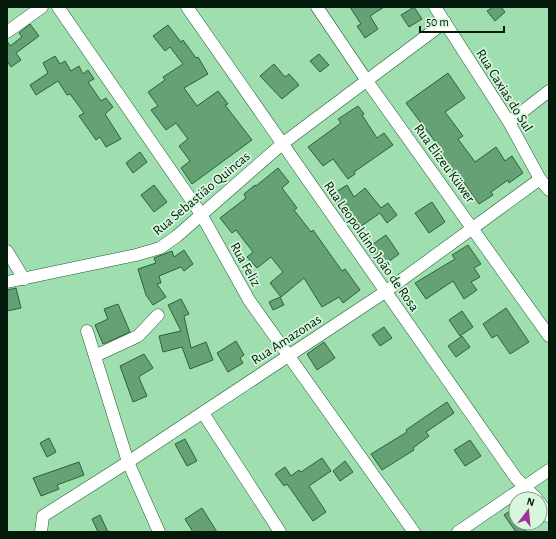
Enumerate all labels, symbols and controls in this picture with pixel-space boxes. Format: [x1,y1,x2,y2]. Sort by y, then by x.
scale bar [420,8,504,34]
text: 50 m [426,16,449,28]
street label: Rua Caxias do Sul [473,47,535,134]
street label: Rua Elizeu Küwer [411,122,477,206]
street label: Rua Sebastião Quincas [150,149,253,238]
street label: Rua Leopoldino João de Rosa [321,179,422,315]
street label: Rua Feliz [227,240,263,289]
street label: Rua Amazonas [249,312,324,368]
north arrow [508,491,548,531]
text: N [525,496,536,508]

